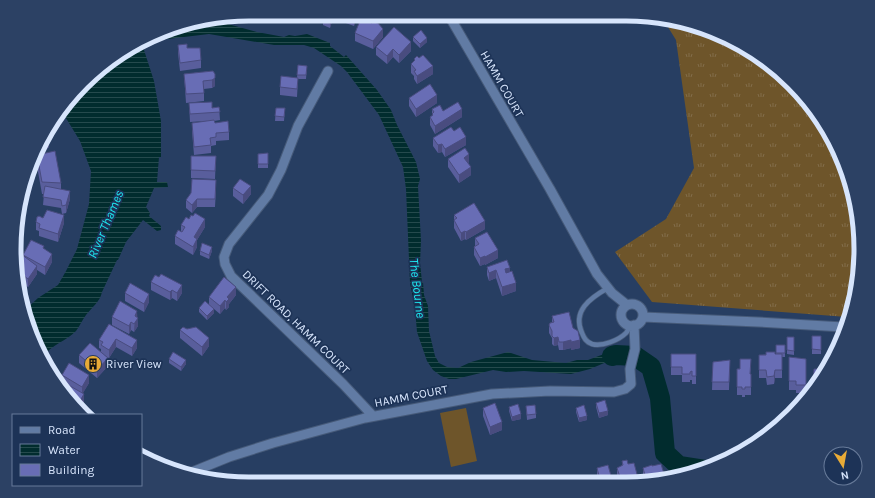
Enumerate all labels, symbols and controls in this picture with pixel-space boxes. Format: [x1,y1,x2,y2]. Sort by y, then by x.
street label: HAMM COURT [477,48,527,120]
water label: River Thames [84,188,127,260]
water label: The Bourne [406,257,429,319]
street label: DRIFT ROAD, HAMM COURT [240,267,352,377]
building icon: River View [83,354,103,374]
place label: River View [106,357,162,371]
street label: HAMM COURT [373,382,449,410]
legend [12,414,142,486]
text: Road [48,423,76,437]
text: Water [48,443,81,457]
north arrow [823,446,863,486]
text: Building [48,463,95,477]
text: N [840,468,850,482]

